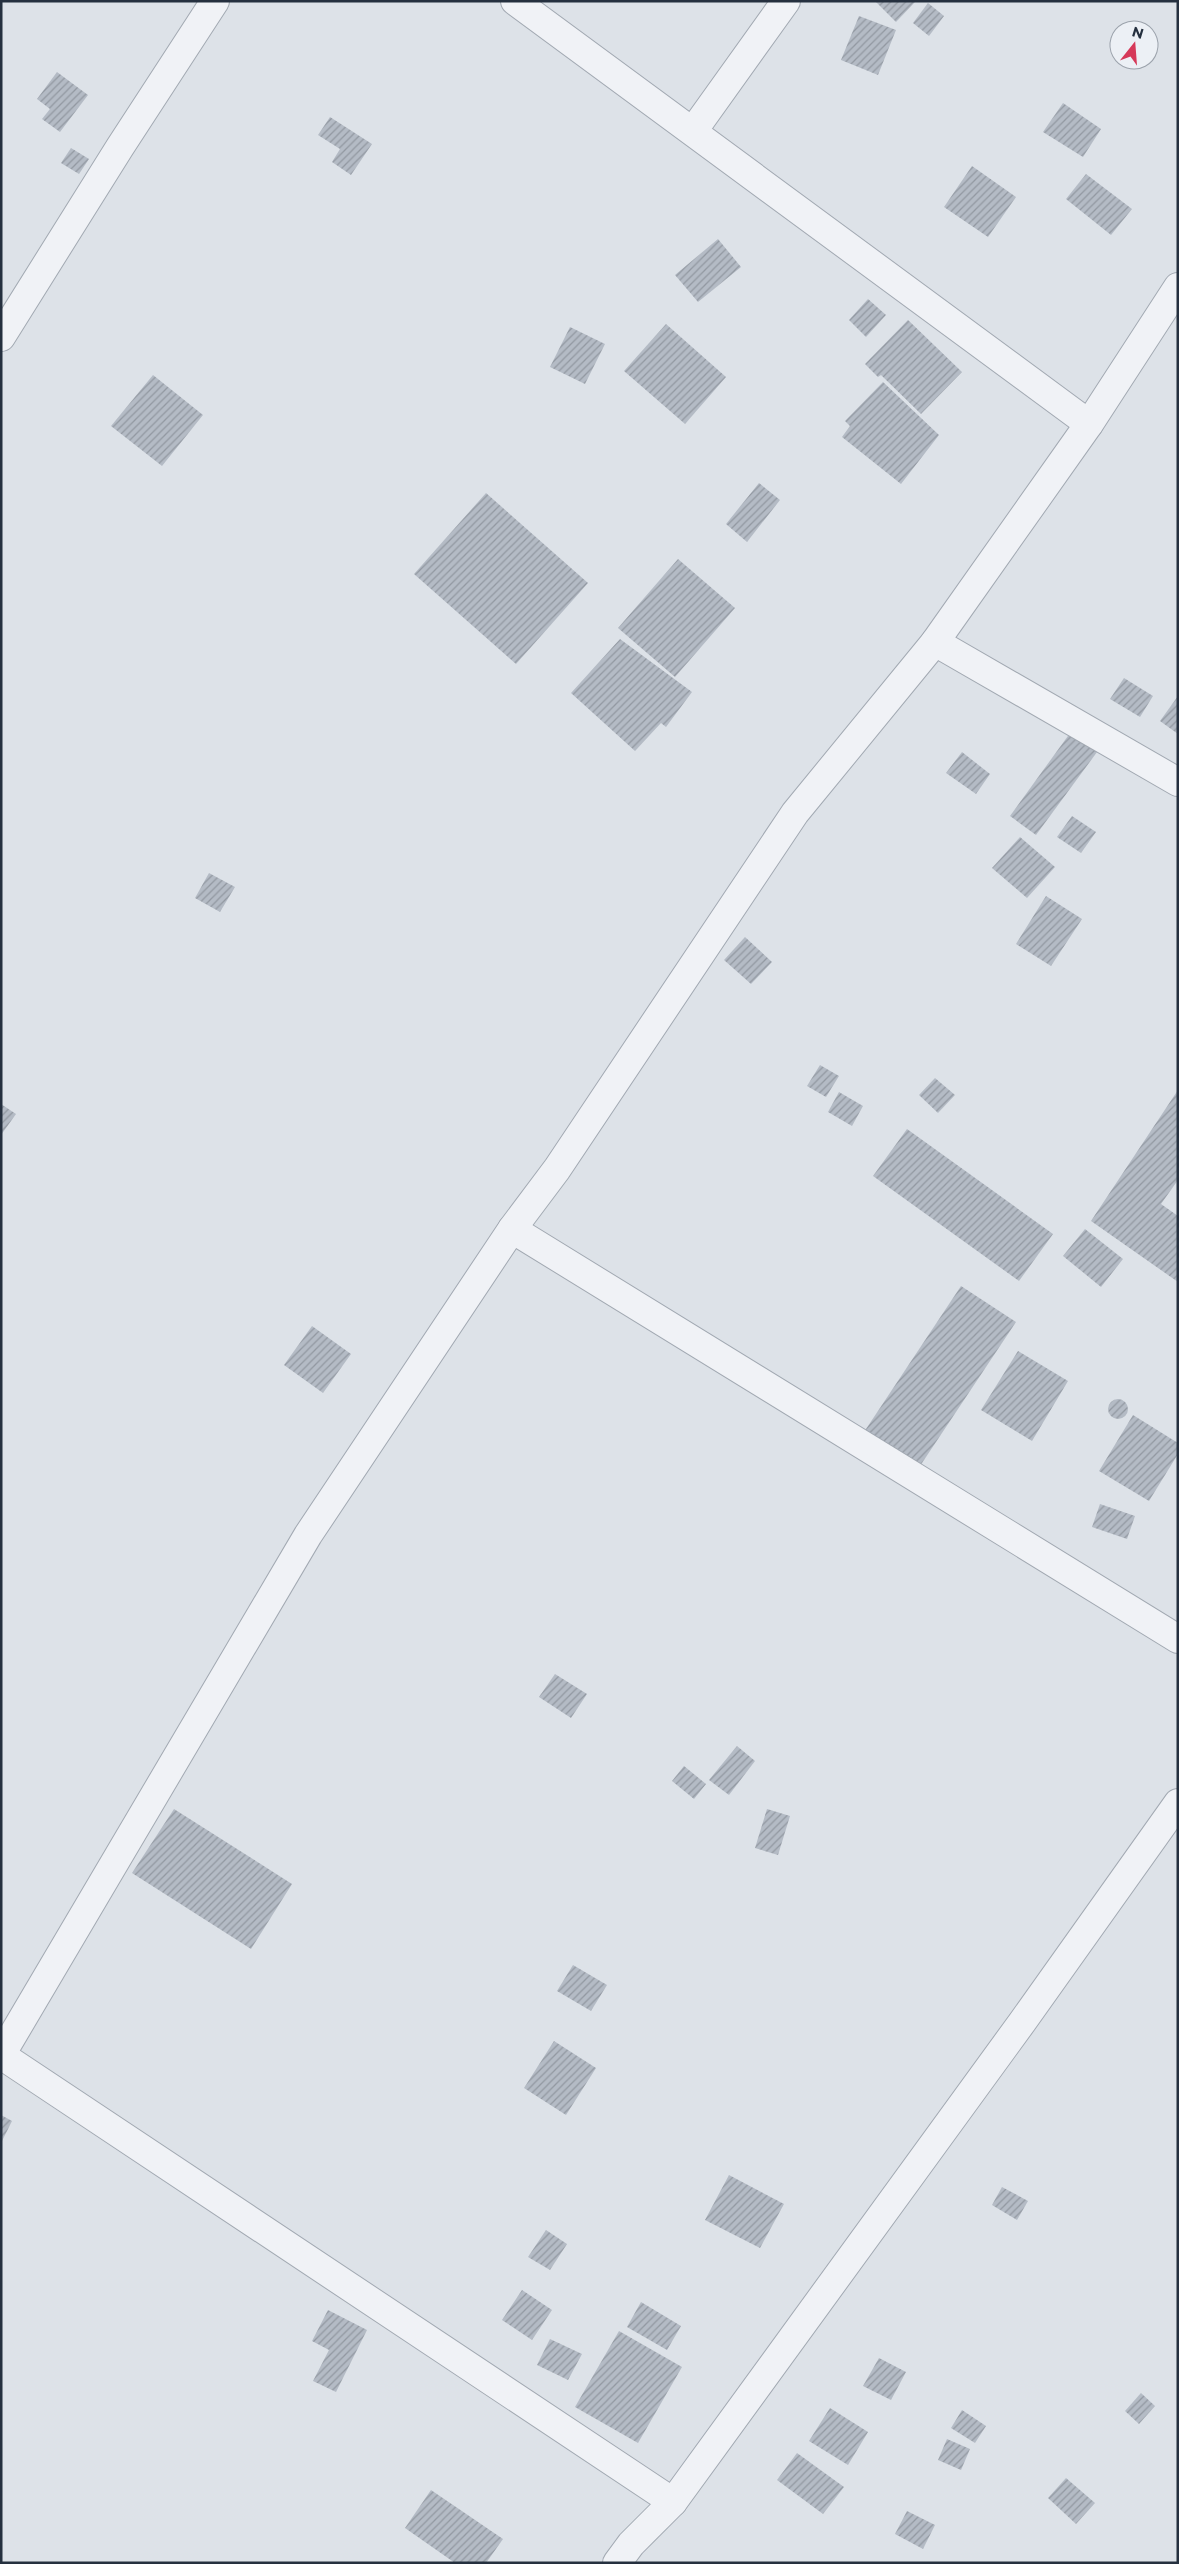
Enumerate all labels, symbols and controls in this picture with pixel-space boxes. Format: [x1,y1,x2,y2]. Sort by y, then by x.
north arrow [1109,20,1159,70]
text: N [1130,22,1146,43]

